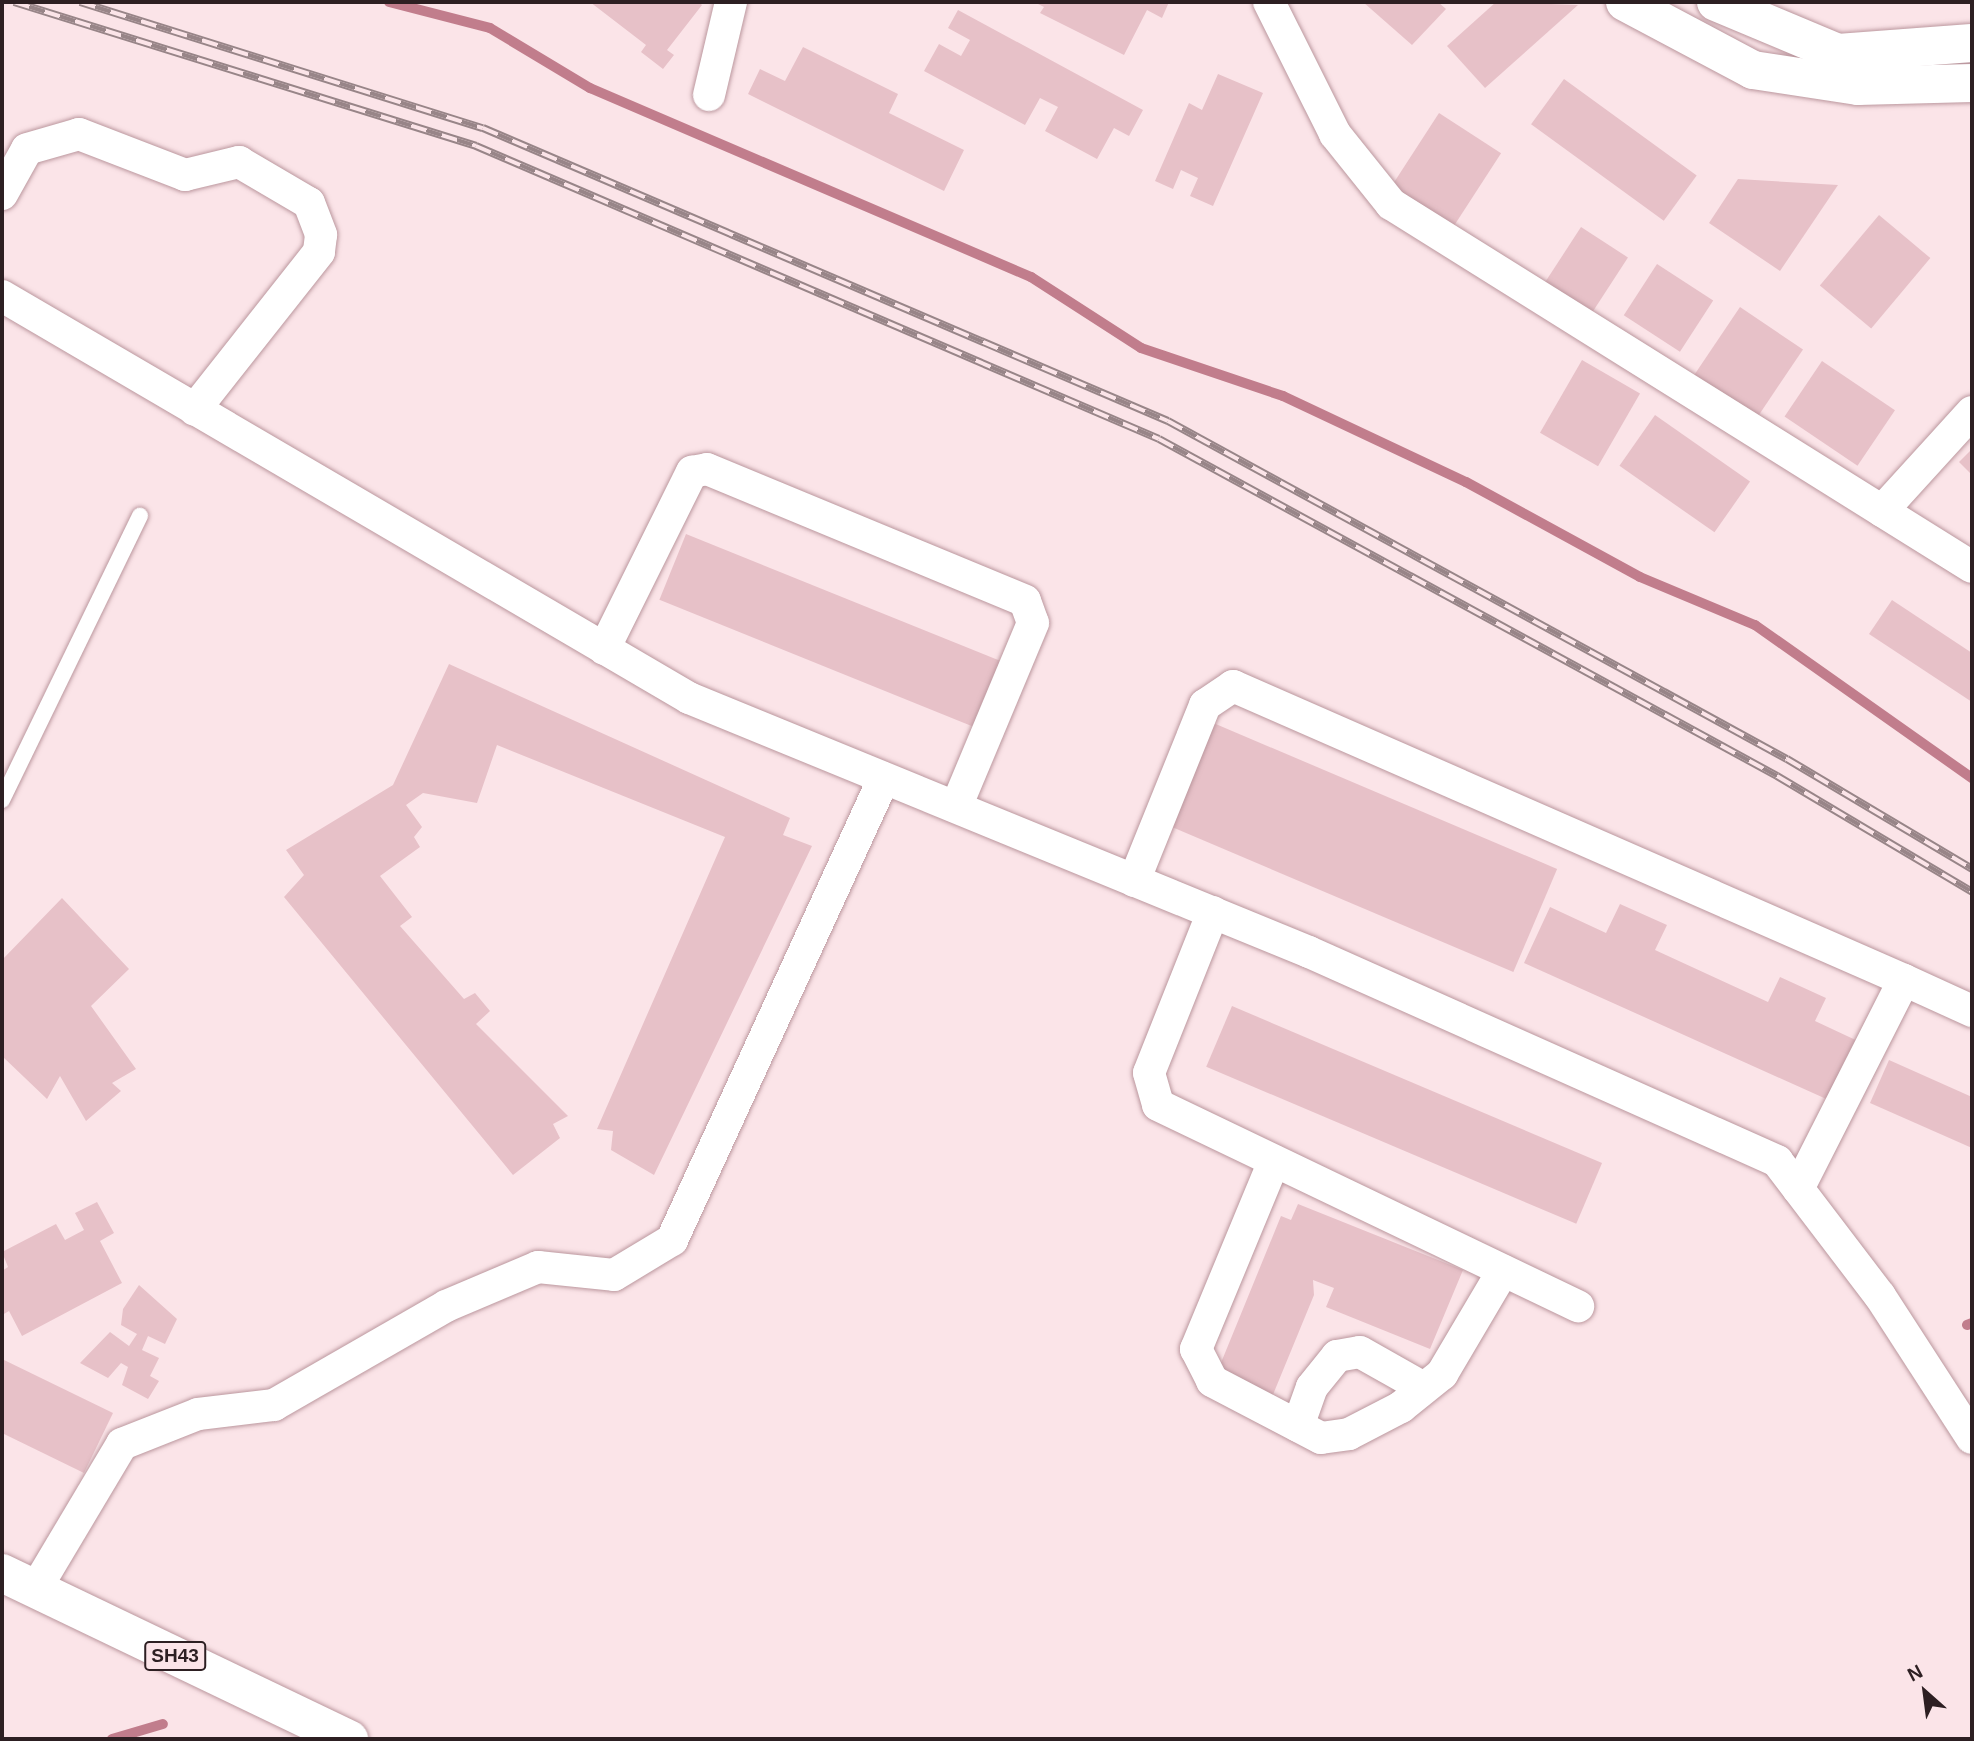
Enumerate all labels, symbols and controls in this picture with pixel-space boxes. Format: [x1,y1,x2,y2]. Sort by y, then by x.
road number: SH43 [144,1640,206,1672]
north arrow [1890,1657,1960,1727]
text: N [1904,1661,1926,1686]

